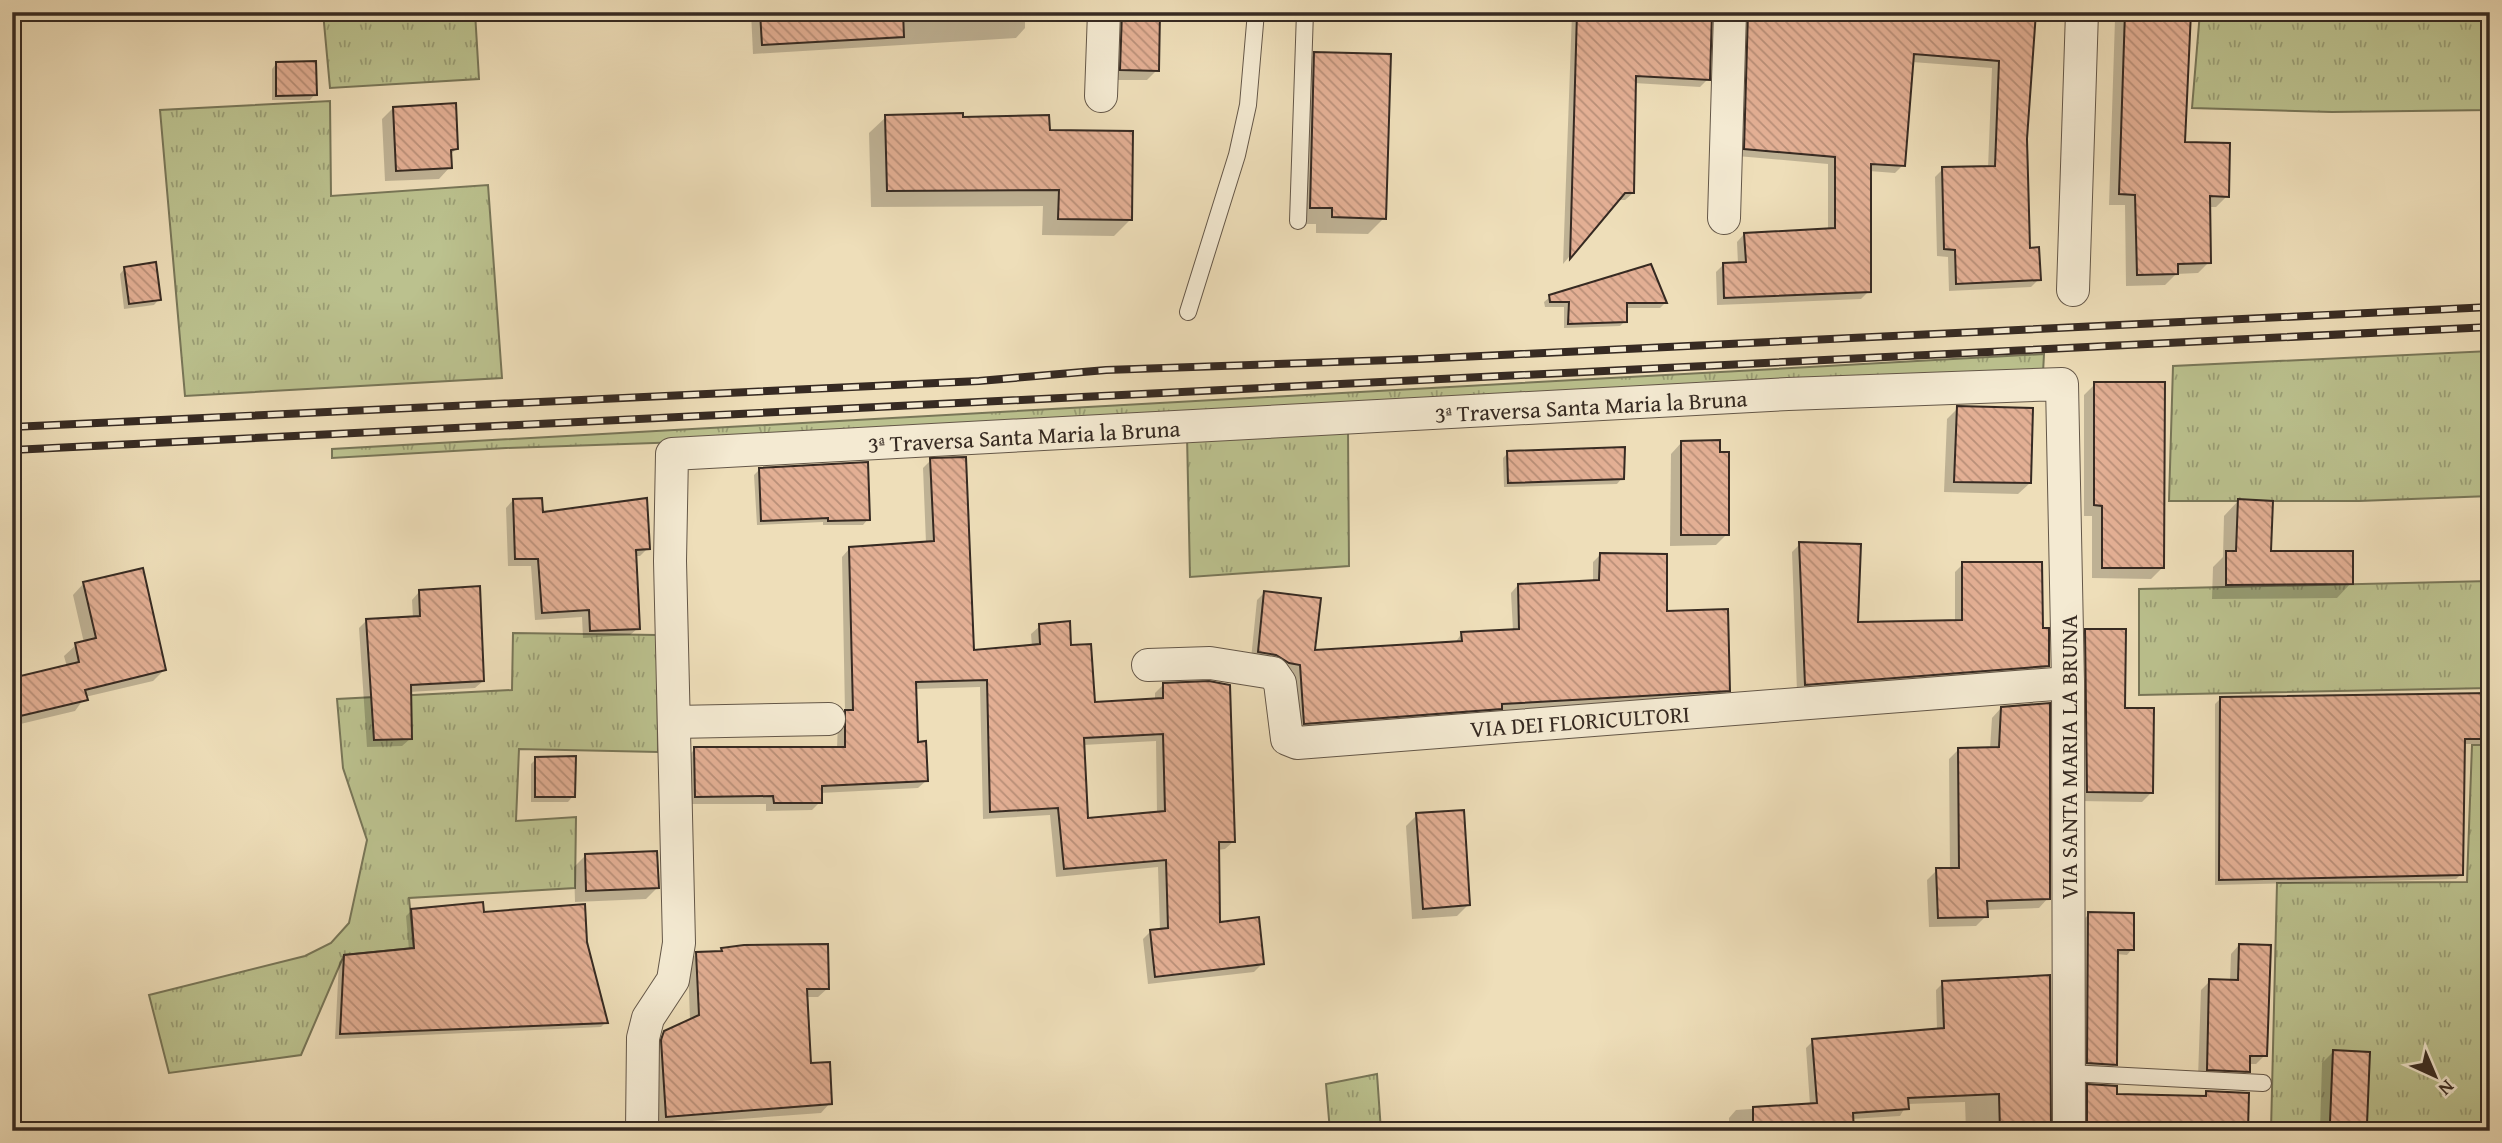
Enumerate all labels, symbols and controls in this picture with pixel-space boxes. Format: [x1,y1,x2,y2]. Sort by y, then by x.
street label: 3ª Traversa Santa Maria la Bruna [1434,381,1748,431]
street label: 3ª Traversa Santa Maria la Bruna [867,411,1181,461]
street label: VIA SANTA MARIA LA BRUNA [2052,615,2085,899]
street label: VIA DEI FLORICULTORI [1469,697,1691,745]
north arrow [2400,1042,2470,1112]
text: N [2432,1074,2461,1103]

